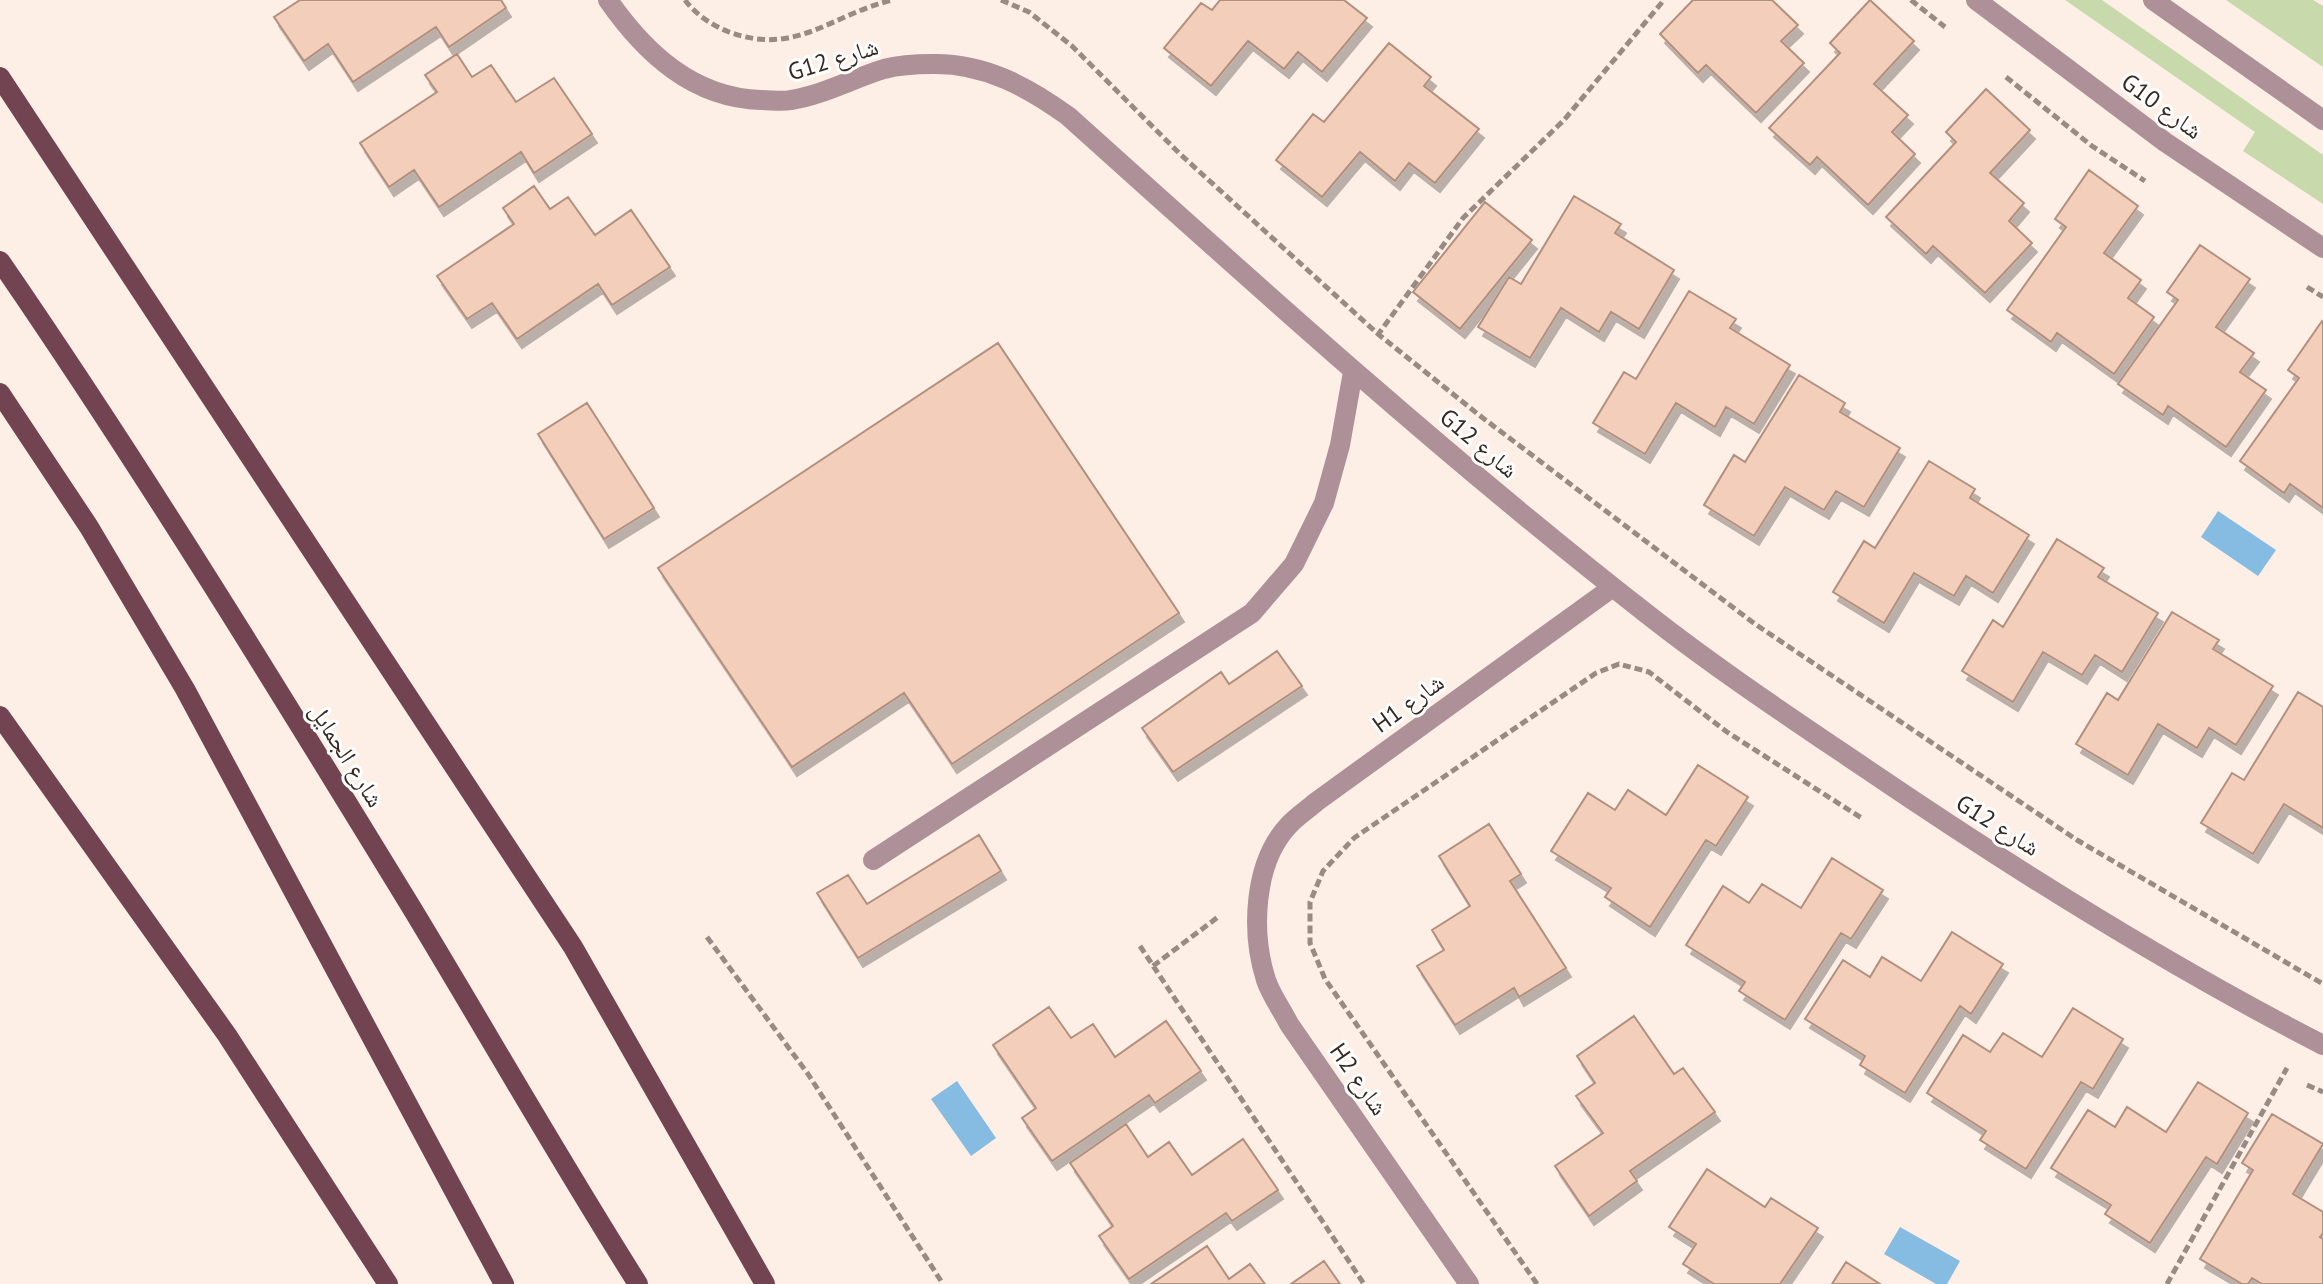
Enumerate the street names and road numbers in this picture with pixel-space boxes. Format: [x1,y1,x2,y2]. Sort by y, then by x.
street label: G12 شارع [784,31,882,87]
street label: G10 شارع [2115,66,2209,146]
street label: G12 شارع [1433,401,1525,485]
street label: H1 شارع [1366,667,1450,739]
street label: شارع الجمايل [303,697,391,813]
street label: G12 شارع [1950,787,2046,863]
street label: H2 شارع [1323,1037,1395,1121]

